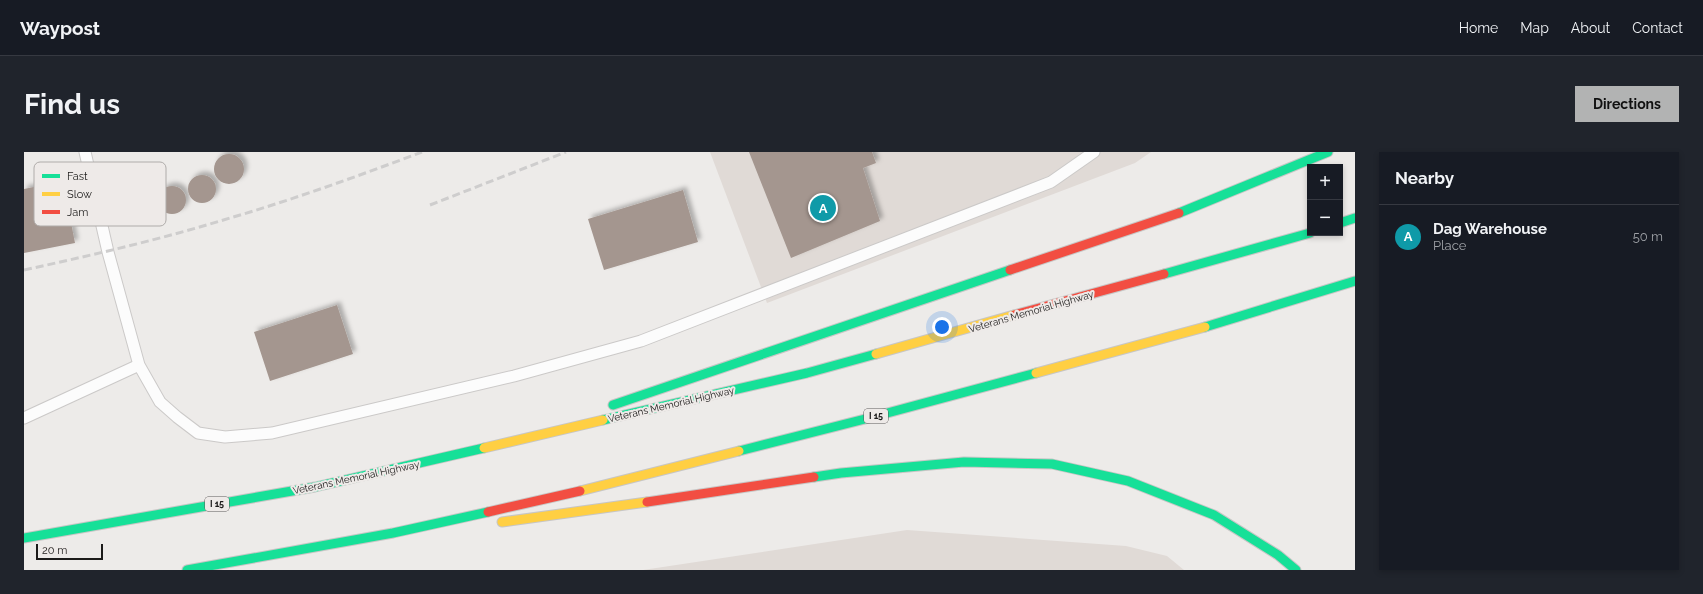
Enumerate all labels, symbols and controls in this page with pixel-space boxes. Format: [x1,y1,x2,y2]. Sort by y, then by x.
text: Waypost [20,17,100,39]
text: Home [1459,20,1498,36]
text: Map [1520,20,1549,36]
text: About [1571,20,1610,36]
text: Contact [1632,20,1683,36]
button: Directions [1575,86,1679,122]
text: Find us [24,88,120,121]
legend [34,162,166,226]
map controls [1307,164,1343,236]
button: + [1307,164,1343,200]
text: Nearby [1395,168,1454,188]
text: Fast [67,170,88,183]
text: Slow [67,188,92,201]
pin: A [810,193,836,223]
button: − [1307,200,1343,236]
text: Jam [67,206,88,219]
text: Dag Warehouse [1433,220,1547,238]
text: A [1404,229,1412,244]
text: 50 m [1633,229,1663,244]
text: Place [1433,238,1466,253]
street label: Veterans Memorial Highway [968,288,1095,335]
your location [932,317,952,337]
street label: Veterans Memorial Highway [607,384,736,424]
road number: I 15 [864,409,888,423]
street label: Veterans Memorial Highway [292,459,421,496]
road number: I 15 [205,497,229,511]
scale bar [36,542,103,561]
text: 20 m [42,544,67,557]

